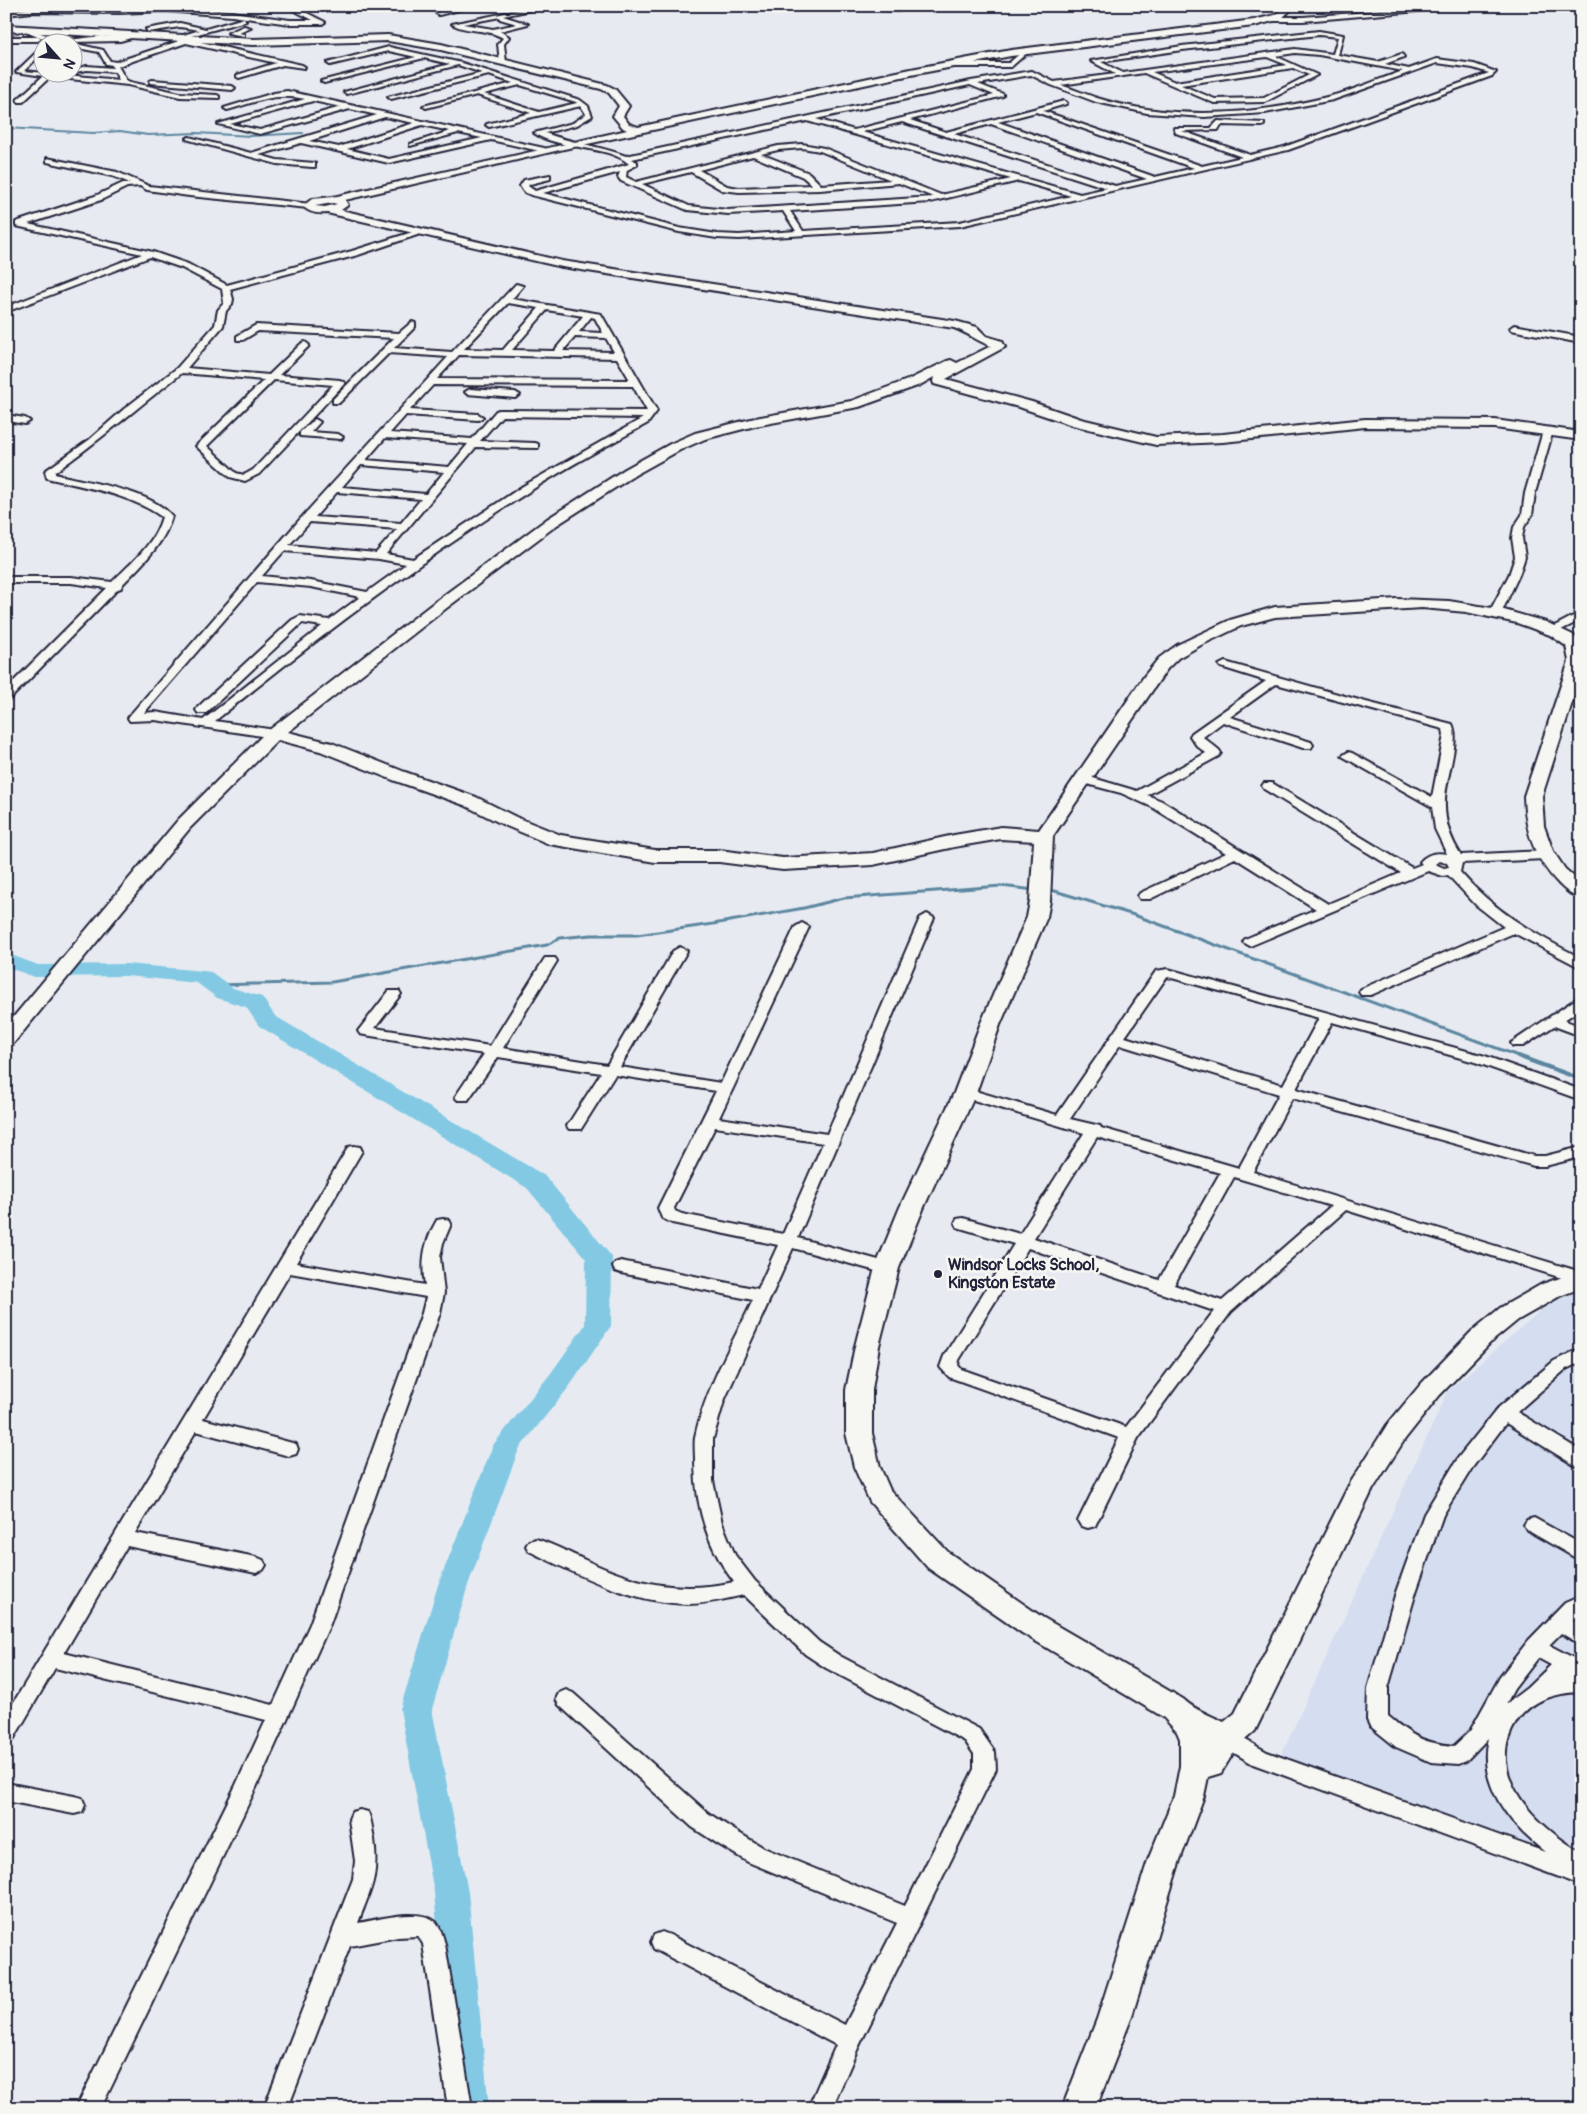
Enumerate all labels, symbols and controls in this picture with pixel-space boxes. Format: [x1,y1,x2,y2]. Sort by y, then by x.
north arrow [32,32,82,82]
text: N [59,56,79,72]
place label: Windsor Locks School, Kingston Estate [948,1255,1099,1293]
marker: Windsor Locks School, Kingston Estate [932,1268,944,1280]

